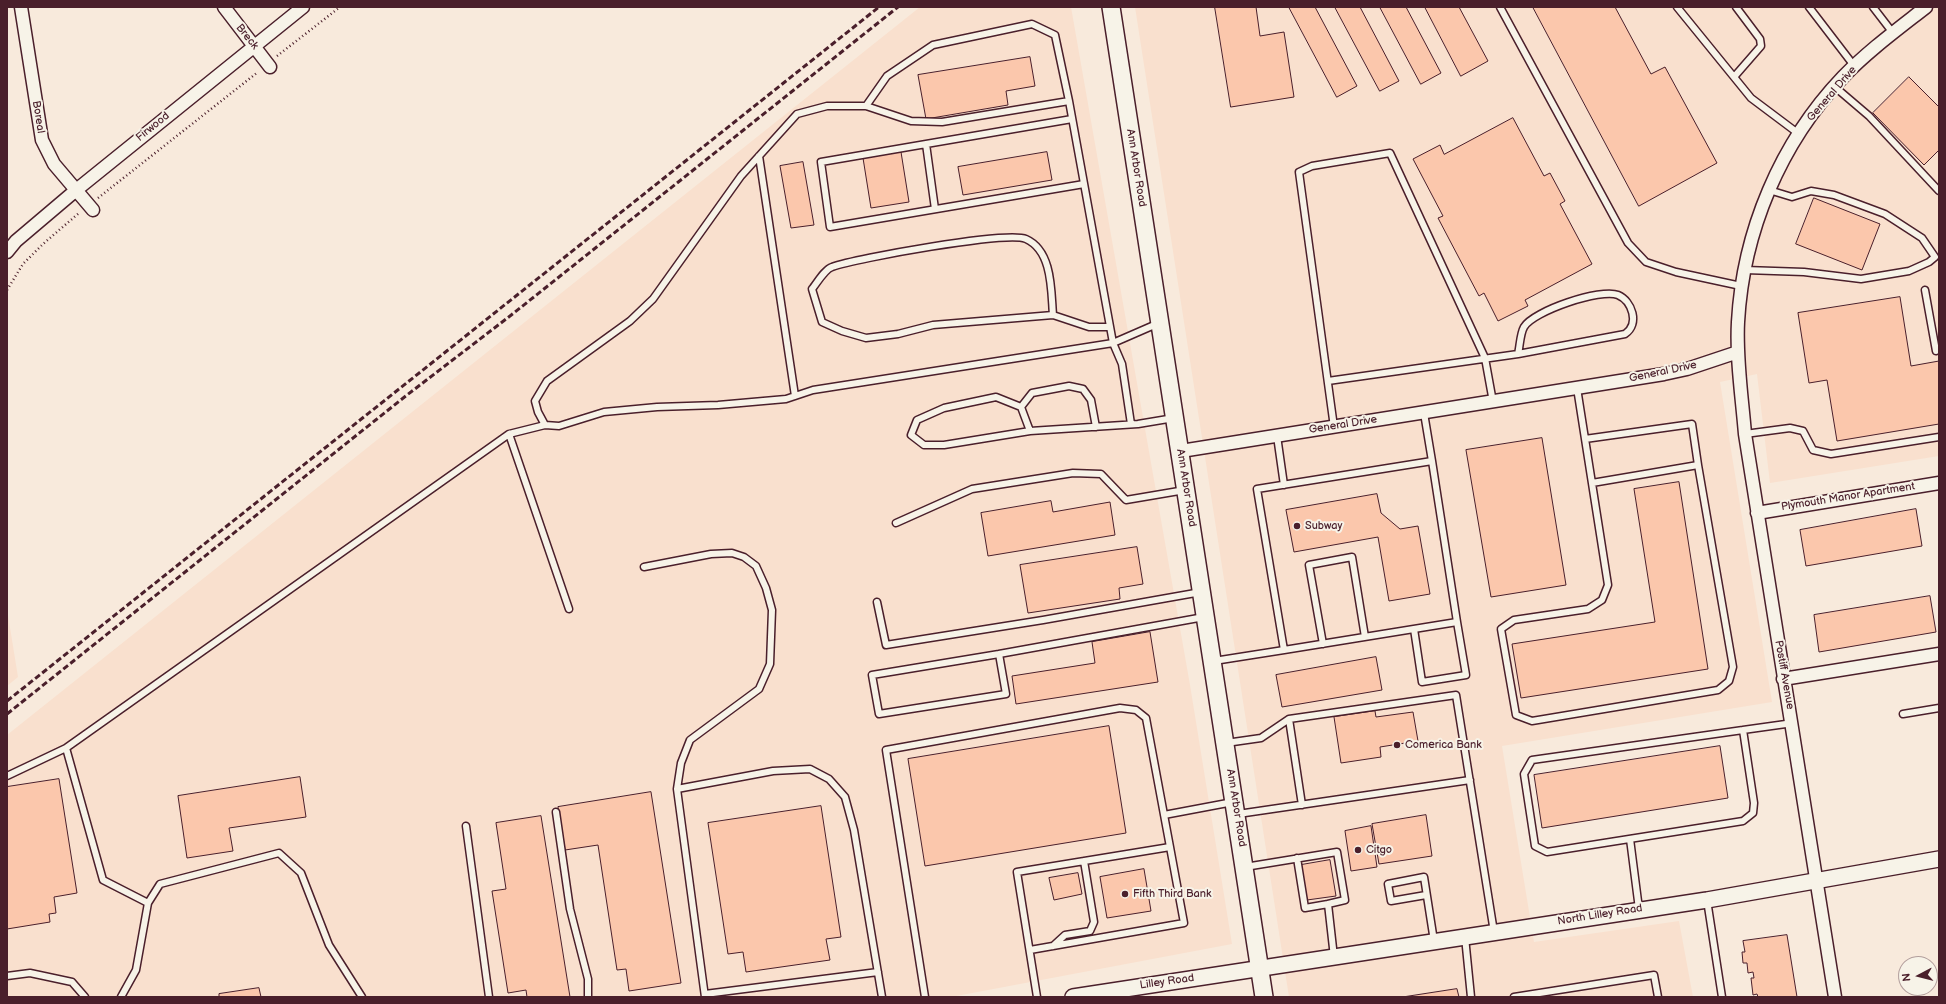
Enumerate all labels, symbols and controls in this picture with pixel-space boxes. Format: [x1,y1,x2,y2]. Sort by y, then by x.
street label: Breck [233,22,261,52]
street label: General Drive [1804,64,1860,124]
street label: Boreal [29,100,47,134]
street label: Firwood [134,110,172,144]
street label: Ann Arbor Road [1123,128,1149,208]
street label: General Drive [1628,358,1698,386]
street label: General Drive [1308,413,1378,437]
street label: Ann Arbor Road [1173,448,1199,528]
street label: Plymouth Manor Apartment [1780,480,1916,514]
place label: Subway [1305,519,1342,533]
marker: Subway [1292,521,1302,531]
street label: Postiff Avenue [1771,639,1797,711]
place label: Comerica Bank [1405,738,1482,752]
marker: Comerica Bank [1392,740,1402,750]
street label: Ann Arbor Road [1223,768,1249,848]
place label: Citgo [1366,843,1392,857]
marker: Citgo [1353,845,1363,855]
place label: Fifth Third Bank [1133,887,1211,901]
marker: Fifth Third Bank [1120,889,1130,899]
street label: North Lilley Road [1557,902,1643,928]
north arrow [1898,956,1938,996]
street label: Lilley Road [1139,972,1195,992]
text: N [1900,973,1914,982]

